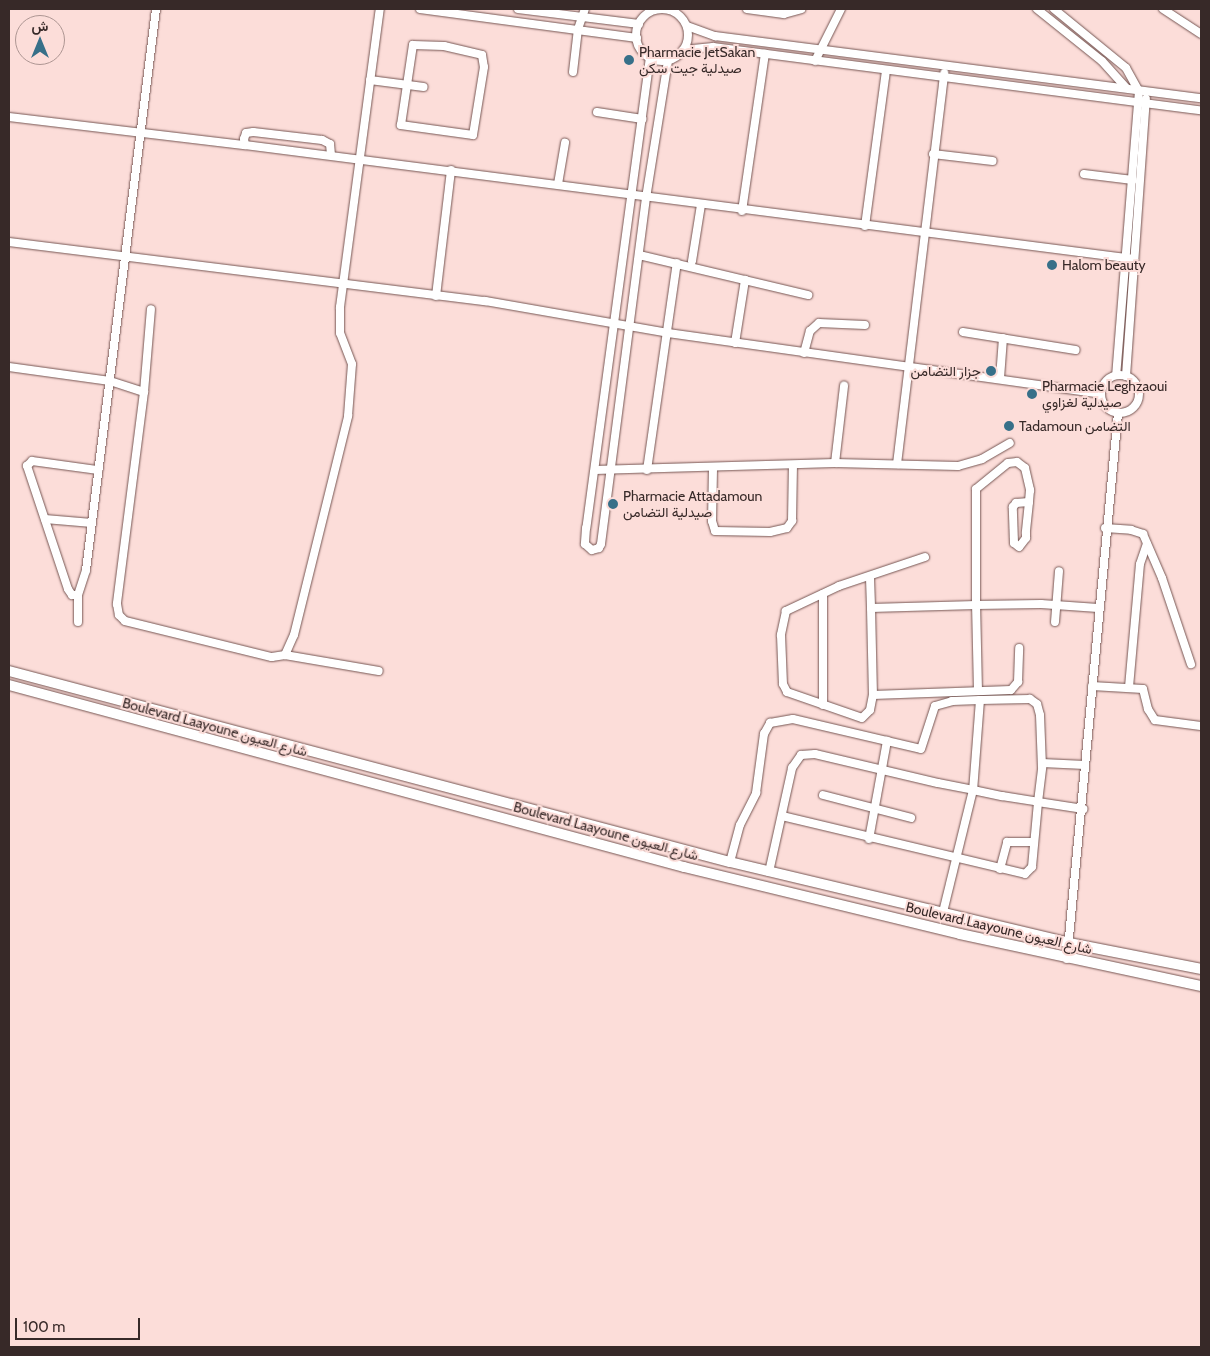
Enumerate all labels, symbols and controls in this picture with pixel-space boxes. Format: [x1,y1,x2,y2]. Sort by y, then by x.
north arrow [15,15,65,65]
text: ش [32,17,48,35]
place label: Pharmacie JetSakan صيدلية جيت سكن [639,44,755,76]
marker: Pharmacie JetSakan صيدلية جيت سكن [623,54,635,66]
place label: Halom beauty [1062,257,1146,273]
marker: Halom beauty [1046,259,1058,271]
place label: جزار التضامن [910,363,981,379]
marker: جزار التضامن [985,365,997,377]
place label: Pharmacie Leghzaoui صيدلية لغزاوي [1042,378,1167,411]
marker: Pharmacie Leghzaoui صيدلية لغزاوي [1026,388,1038,400]
place label: Tadamoun التضامن [1019,418,1131,434]
marker: Tadamoun التضامن [1003,420,1015,432]
place label: Pharmacie Attadamoun صيدلية التضامن [623,488,762,520]
marker: Pharmacie Attadamoun صيدلية التضامن [607,498,619,510]
street label: Boulevard Laayoune شارع العيون [121,694,309,760]
street label: Boulevard Laayoune شارع العيون [512,798,700,864]
street label: Boulevard Laayoune شارع العيون [904,898,1094,958]
scale bar [18,1308,142,1340]
text: 100 m [23,1318,65,1336]

